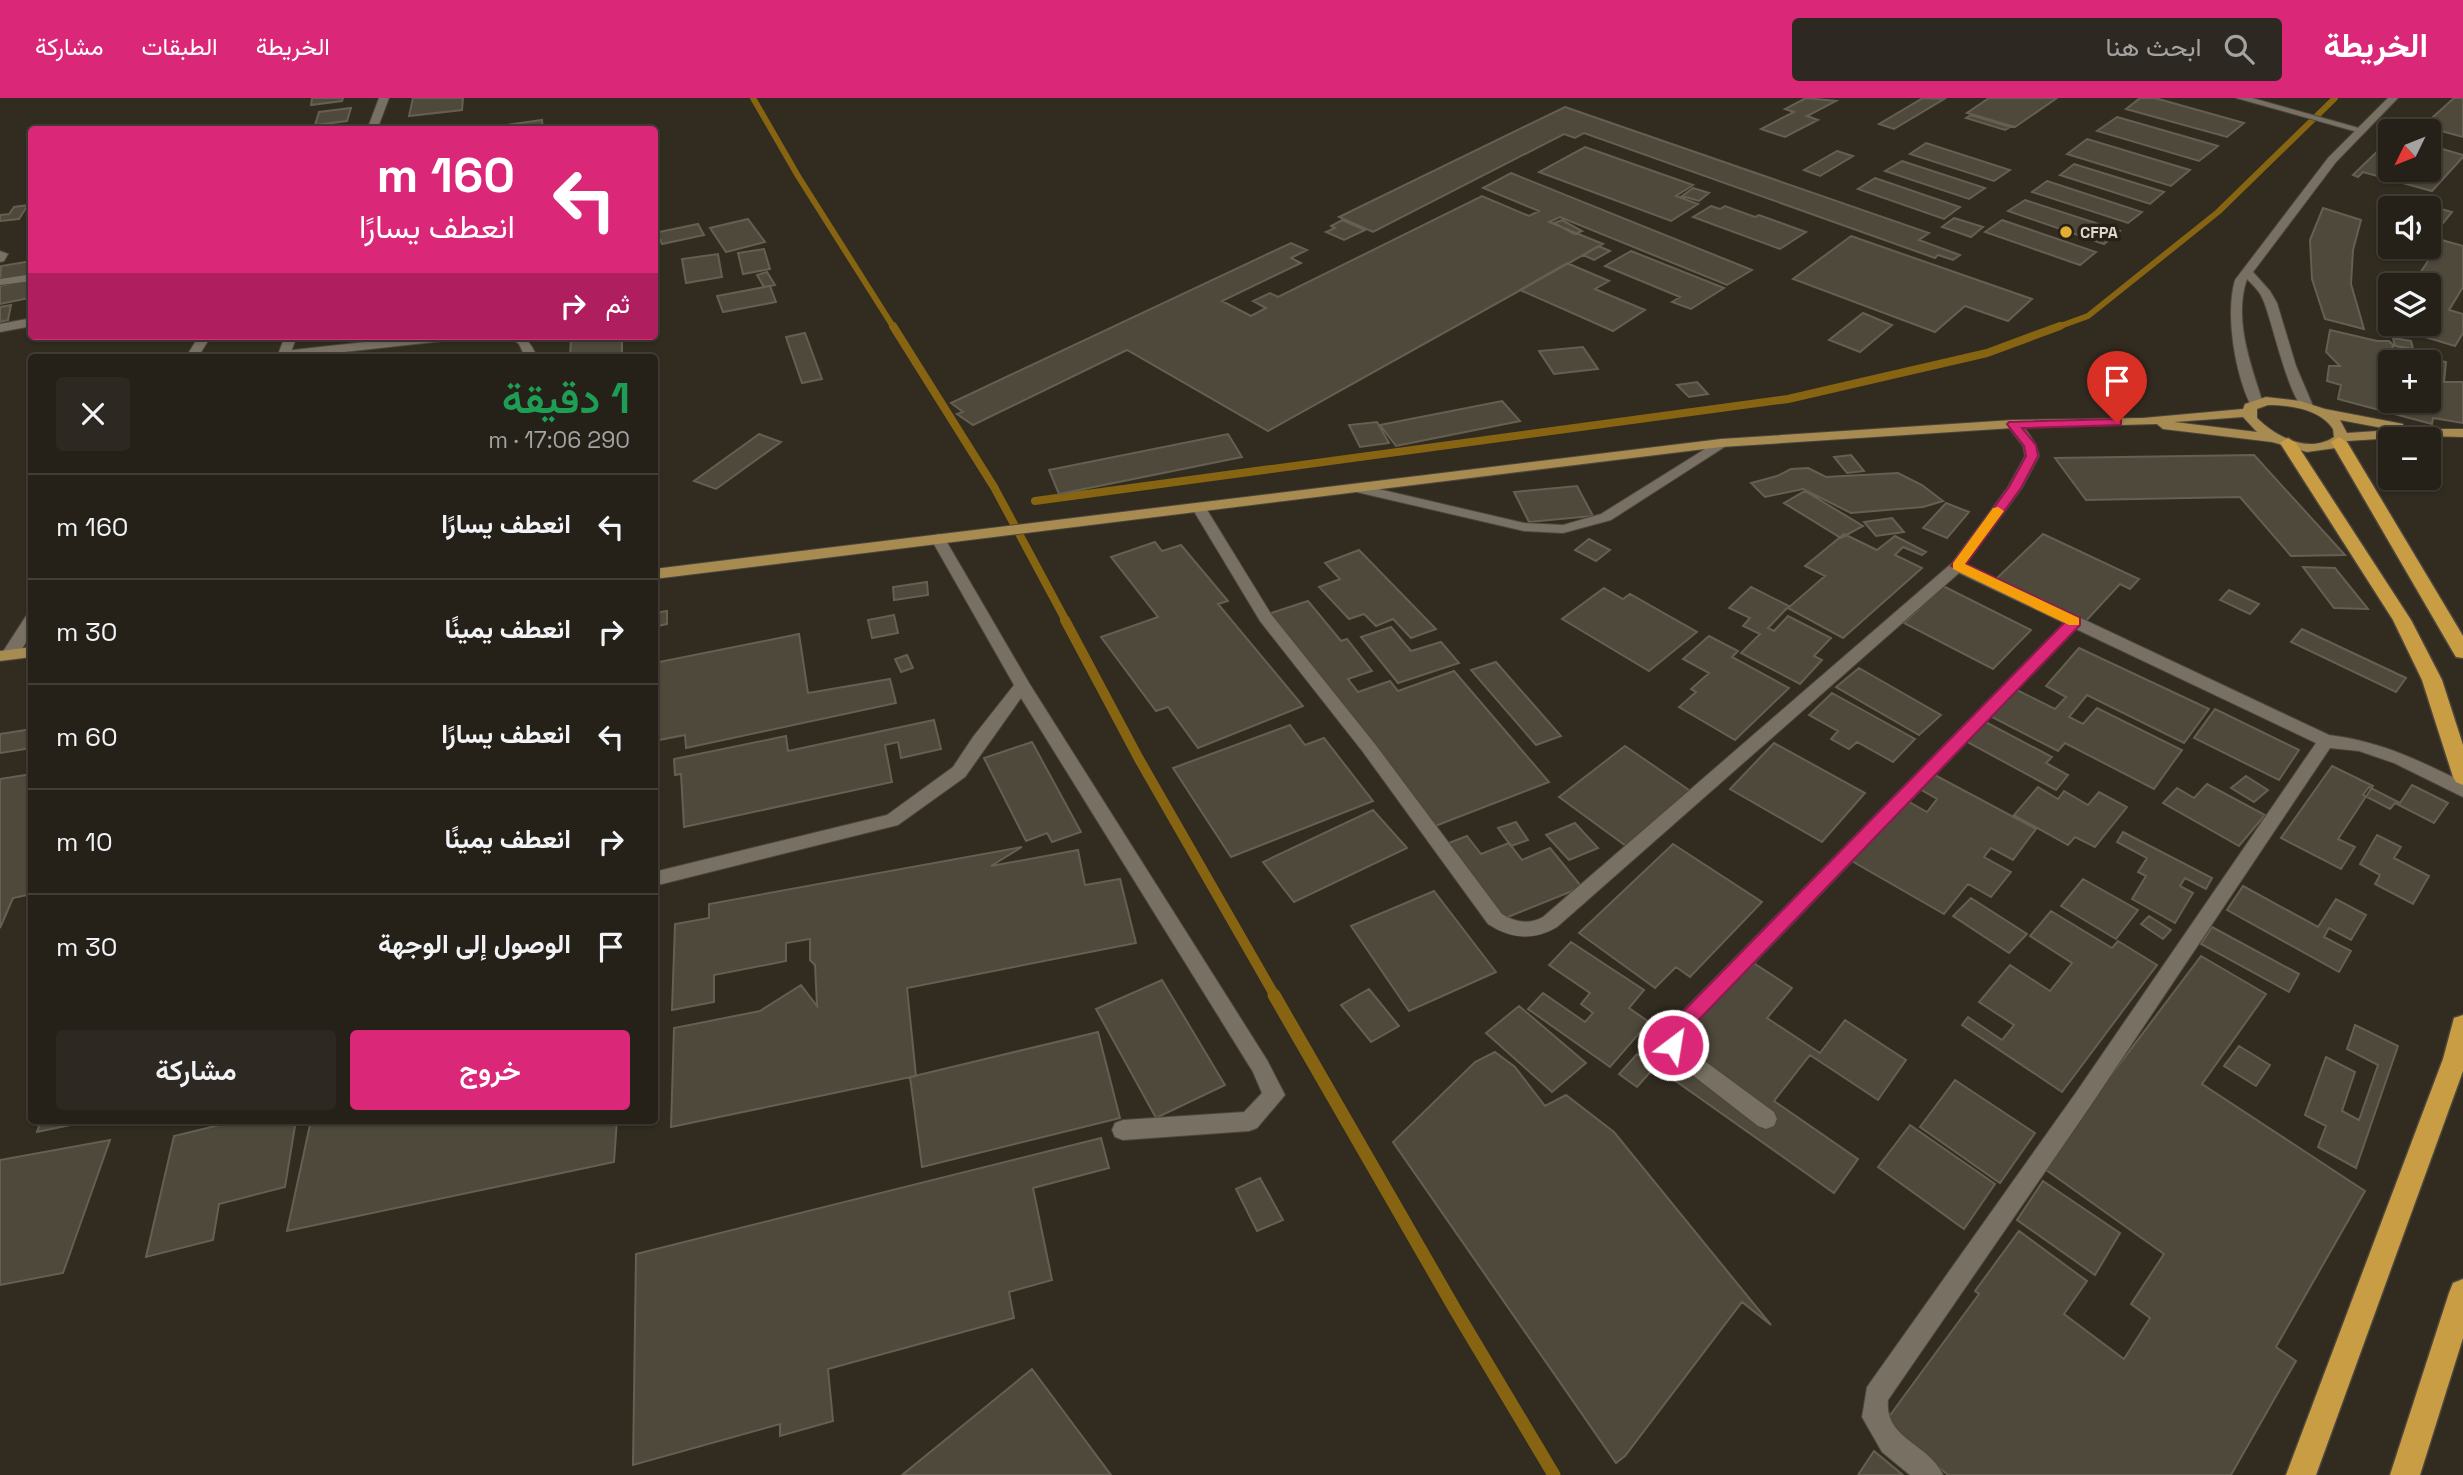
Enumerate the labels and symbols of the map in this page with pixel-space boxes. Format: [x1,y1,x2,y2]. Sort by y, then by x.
north arrow [2378,119,2441,182]
place label: CFPA [2080,222,2118,243]
marker: CFPA [2058,224,2074,240]
pin [2087,351,2147,423]
position arrow [1636,1008,1710,1082]

